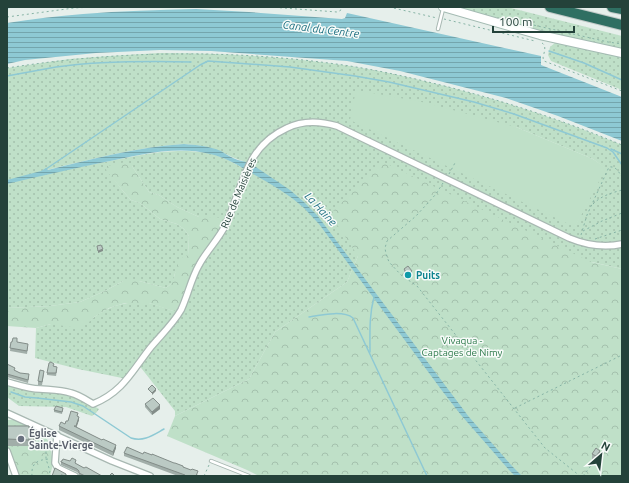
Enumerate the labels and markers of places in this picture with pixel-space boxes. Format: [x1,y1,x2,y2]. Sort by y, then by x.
marker: Puits [403,270,413,280]
place label: Puits [416,270,440,281]
place label: Église Sainte-Vierge [29,426,94,451]
marker: Église Sainte-Vierge [16,434,26,444]

